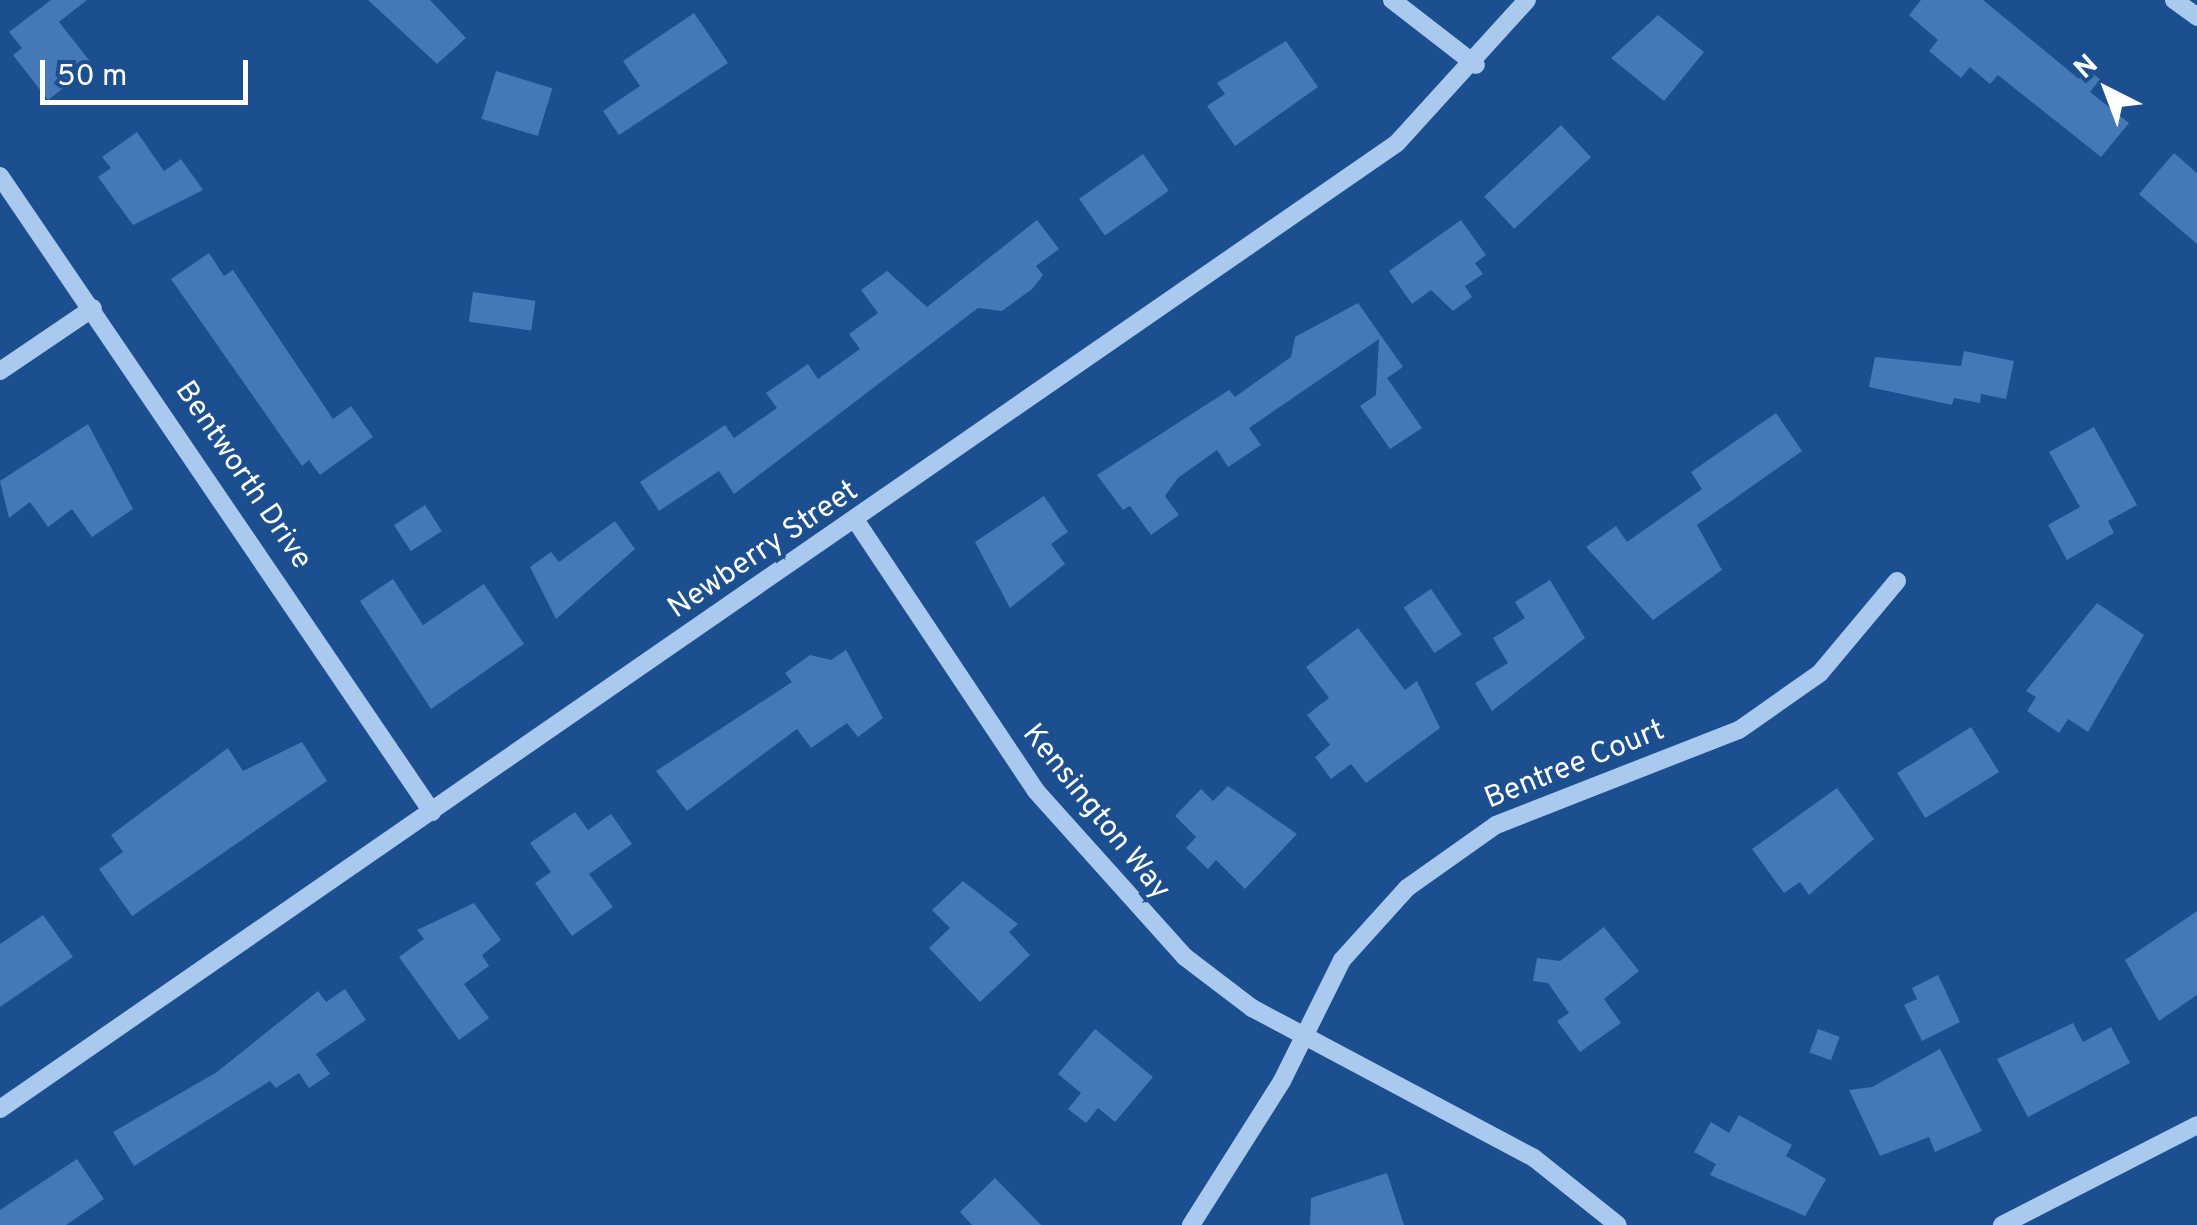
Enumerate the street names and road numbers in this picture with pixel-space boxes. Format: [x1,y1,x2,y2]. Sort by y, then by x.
street label: Bentworth Drive [166,375,318,577]
street label: Newberry Street [662,474,866,628]
street label: Bentree Court [1480,714,1670,818]
street label: Kensington Way [1013,718,1177,908]

